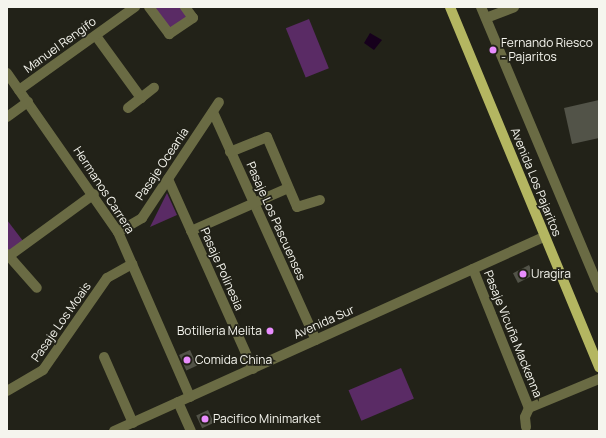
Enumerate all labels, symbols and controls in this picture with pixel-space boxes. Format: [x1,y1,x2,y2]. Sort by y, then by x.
street label: Manuel Rengifo [21,14,99,76]
place label: Fernando Riesco - Pajaritos [501,36,593,64]
marker: Fernando Riesco - Pajaritos [488,45,498,55]
street label: Pasaje Oceanía [132,125,192,203]
street label: Avenida Los Pajaritos [508,125,564,239]
street label: Hermanos Carrera [71,144,137,236]
street label: Pasaje Los Pascuenses [243,160,309,282]
street label: Pasaje Polinesia [197,226,247,312]
place label: Uragira [531,267,571,281]
street label: Pasaje Vicuña Mackenna [481,268,545,400]
marker: Uragira [518,269,528,279]
street label: Pasaje Los Moais [28,279,94,365]
street label: Avenida Sur [291,302,357,342]
place label: Botilleria Melita [177,324,262,338]
marker: Botilleria Melita [265,326,275,336]
place label: Comida China [195,353,272,367]
marker: Comida China [182,355,192,365]
place label: Pacifico Minimarket [213,412,321,426]
marker: Pacifico Minimarket [200,414,210,424]

